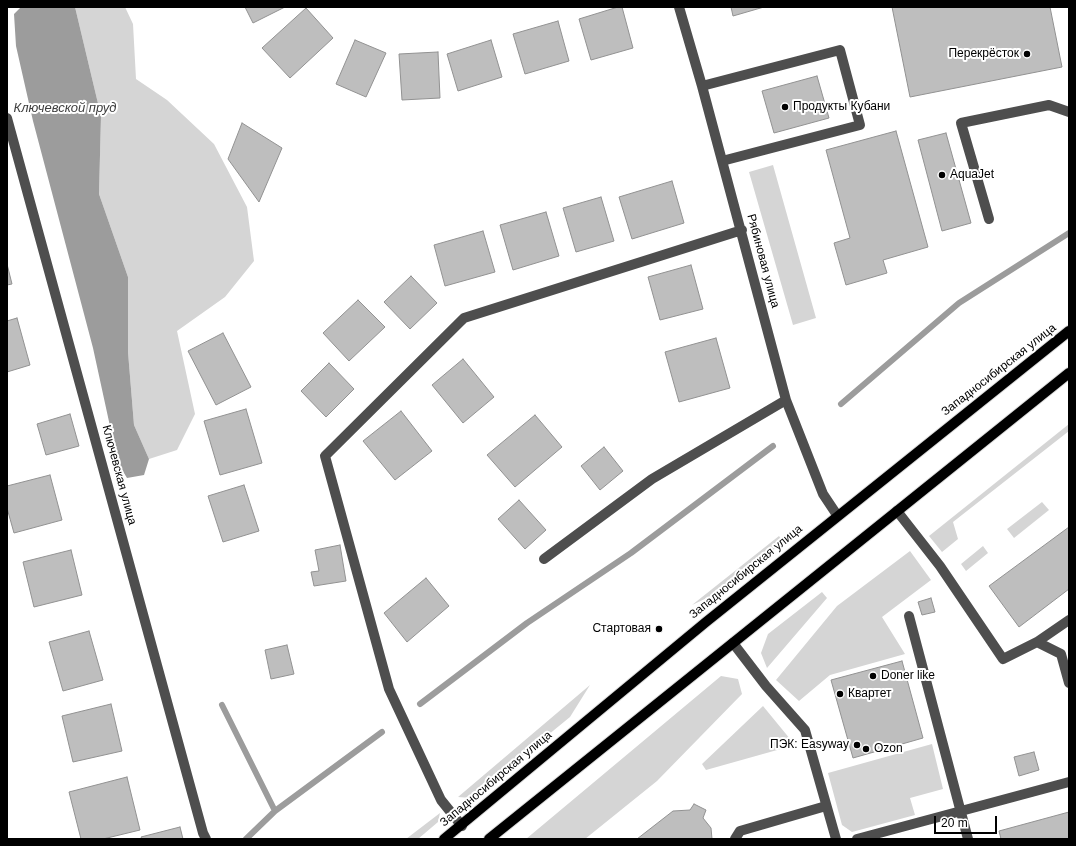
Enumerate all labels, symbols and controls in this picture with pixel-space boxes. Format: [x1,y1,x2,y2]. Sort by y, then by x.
place label: Перекрёсток [948,47,1019,61]
marker: Перекрёсток [1022,49,1032,59]
water label: Ключевской пруд [14,100,116,116]
place label: Продукты Кубани [793,100,890,114]
marker: Продукты Кубани [780,102,790,112]
place label: AquaJet [950,168,994,182]
marker: AquaJet [937,170,947,180]
street label: Рябиновая улица [744,212,782,310]
street label: Западносибирская улица [939,321,1059,419]
street label: Ключевская улица [99,423,139,527]
street label: Западносибирская улица [687,522,805,622]
place label: Стартовая [592,622,651,636]
marker: Стартовая [654,624,664,634]
place label: Doner like [881,669,935,683]
marker: Doner like [868,671,878,681]
place label: Квартет [848,687,891,701]
marker: Квартет [835,689,845,699]
street label: Западносибирская улица [437,728,555,830]
place label: ПЭК: Easyway [770,738,849,752]
marker: ПЭК: Easyway [852,740,862,750]
place label: Ozon [874,742,903,756]
marker: Ozon [861,744,871,754]
scale bar [936,808,999,834]
text: 20 m [941,816,968,830]

